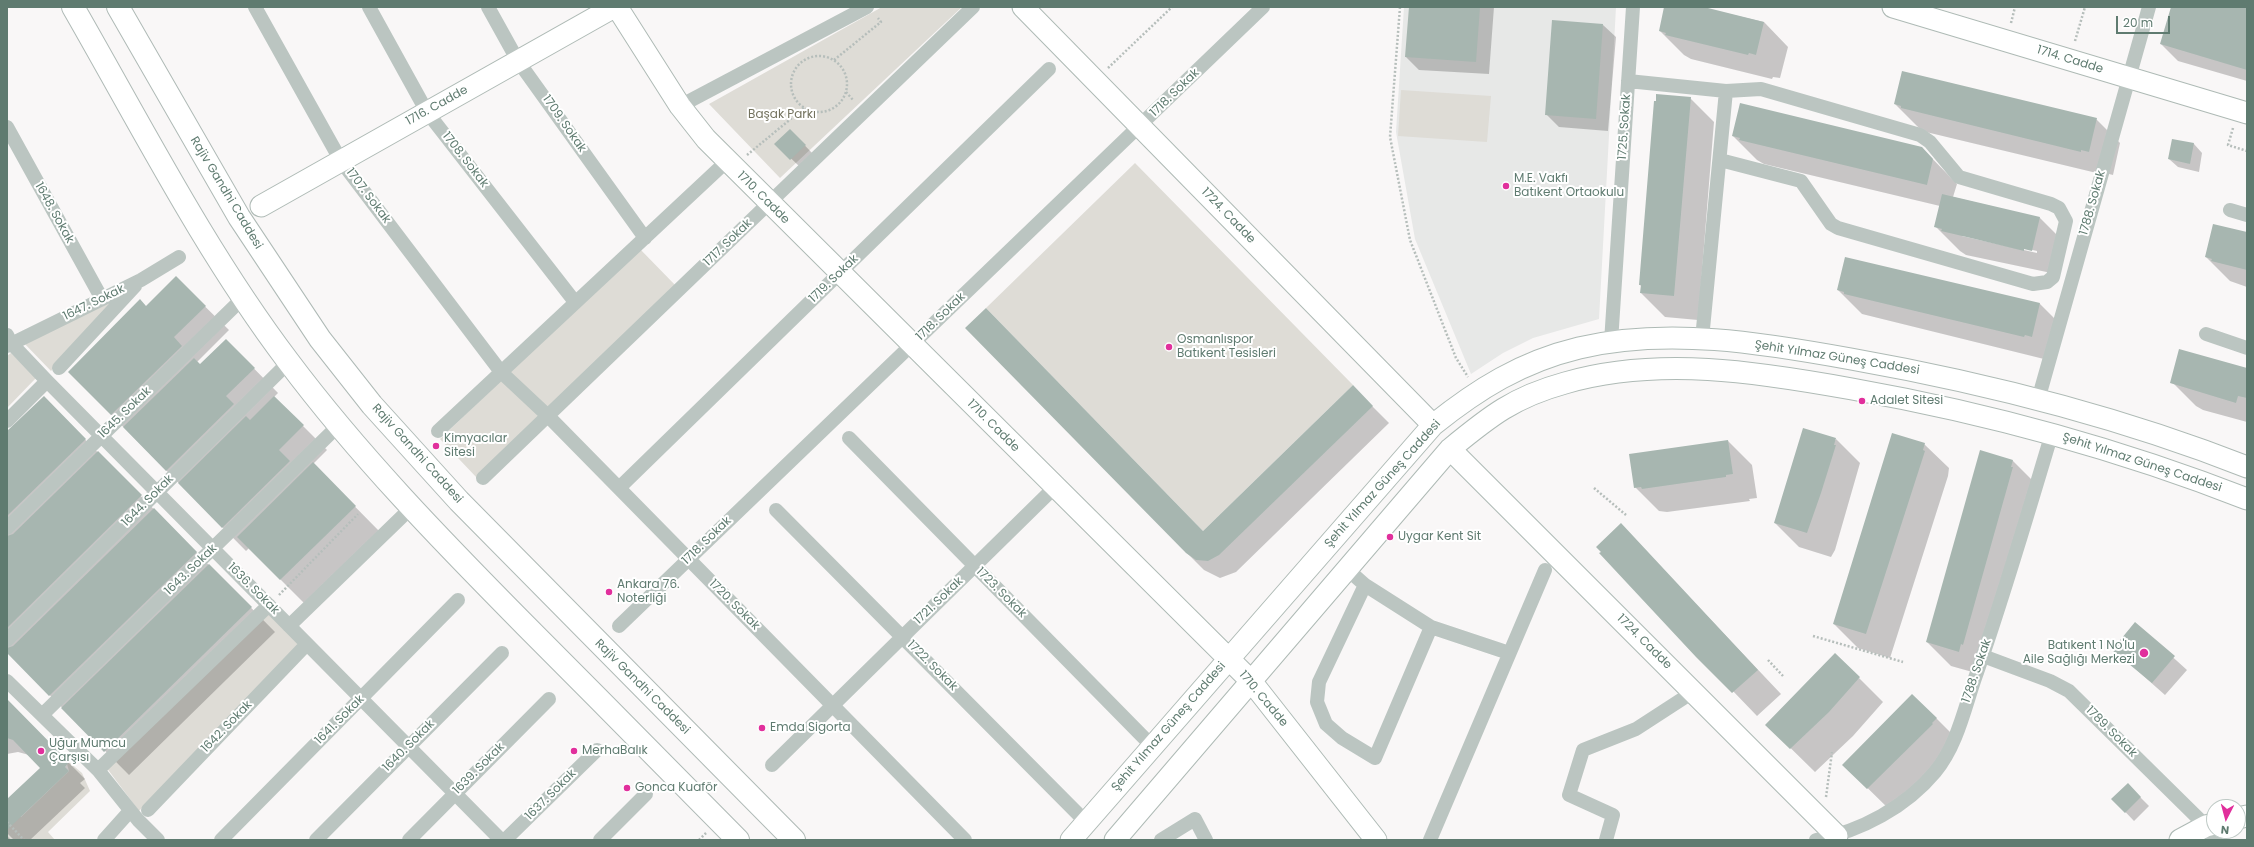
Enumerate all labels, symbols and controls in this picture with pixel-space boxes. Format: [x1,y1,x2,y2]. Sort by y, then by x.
scale bar [2118,8,2172,34]
text: 20 m [2123,14,2153,31]
street label: 1714. Cadde [2035,43,2105,77]
street label: 1718. Sokak [1147,66,1203,120]
street label: 1716. Cadde [404,83,470,129]
street label: 1709. Sokak [539,93,589,155]
street label: 1725. Sokak [1616,94,1634,160]
park label: Başak Parkı [748,108,816,122]
street label: 1708. Sokak [439,129,491,191]
street label: Rajiv Gandhi Caddesi [187,134,265,252]
street label: 1707. Sokak [343,166,393,226]
street label: 1710. Cadde [734,169,792,227]
street label: 1788. Sokak [2077,169,2109,237]
place label: M.E. Vakfı Batıkent Ortaokulu [1514,172,1624,200]
street label: 1648. Sokak [31,180,77,246]
marker: M.E. Vakfı Batıkent Ortaokulu [1501,181,1511,191]
street label: 1724. Cadde [1198,185,1258,247]
street label: 1717. Sokak [701,216,755,270]
street label: 1719. Sokak [806,252,862,306]
street label: 1647. Sokak [61,282,127,324]
street label: 1718. Sokak [913,290,969,344]
place label: Osmanlıspor Batıkent Tesisleri [1177,333,1276,361]
street label: Şehit Yılmaz Güneş Caddesi [1754,338,1920,378]
marker: Osmanlıspor Batıkent Tesisleri [1164,342,1174,352]
street label: 1645. Sokak [96,384,154,442]
place label: Adalet Sitesi [1870,394,1943,408]
marker: Adalet Sitesi [1857,396,1867,406]
street label: 1710. Cadde [964,397,1022,455]
street label: Rajiv Gandhi Caddesi [369,401,465,507]
street label: Şehit Yılmaz Güneş Caddesi [1322,417,1444,551]
street label: Şehit Yılmaz Güneş Caddesi [2061,430,2223,496]
place label: Kimyacılar Sitesi [444,432,507,460]
marker: Kimyacılar Sitesi [431,441,441,451]
street label: 1644. Sokak [119,472,177,530]
street label: 1718. Sokak [679,514,735,568]
place label: Uygar Kent Sit [1398,530,1481,544]
marker: Uygar Kent Sit [1385,532,1395,542]
street label: 1643. Sokak [162,542,220,598]
street label: 1636. Sokak [224,560,282,618]
street label: 1723. Sokak [973,565,1029,621]
street label: 1721. Sokak [912,574,966,628]
street label: 1720. Sokak [706,577,762,633]
place label: Ankara 76. Noterliği [617,578,680,606]
marker: Ankara 76. Noterliği [604,587,614,597]
street label: 1724. Cadde [1614,612,1674,672]
street label: Rajiv Gandhi Caddesi [591,636,693,738]
street label: 1788. Sokak [1959,637,1995,705]
street label: 1722. Sokak [904,638,960,694]
place label: Batıkent 1 No'lu Aile Sağlığı Merkezi [2023,639,2135,667]
marker: Batıkent 1 No'lu Aile Sağlığı Merkezi [2138,647,2150,659]
street label: Şehit Yılmaz Güneş Caddesi [1109,659,1229,795]
street label: 1710. Cadde [1235,668,1291,730]
street label: 1641. Sokak [312,692,368,748]
street label: 1642. Sokak [199,698,255,756]
street label: 1789. Sokak [2082,703,2140,761]
street label: 1640. Sokak [380,717,438,775]
place label: Emda Sigorta [770,721,851,735]
marker: Emda Sigorta [757,723,767,733]
place label: Uğur Mumcu Çarşısı [49,737,126,765]
street label: 1639. Sokak [450,740,508,798]
place label: MerhaBalık [582,744,648,758]
marker: Uğur Mumcu Çarşısı [36,746,46,756]
marker: MerhaBalık [569,746,579,756]
street label: 1637. Sokak [523,767,579,823]
place label: Gonca Kuaför [635,781,717,795]
marker: Gonca Kuaför [622,783,632,793]
north arrow [2206,799,2246,839]
text: N [2220,822,2230,838]

